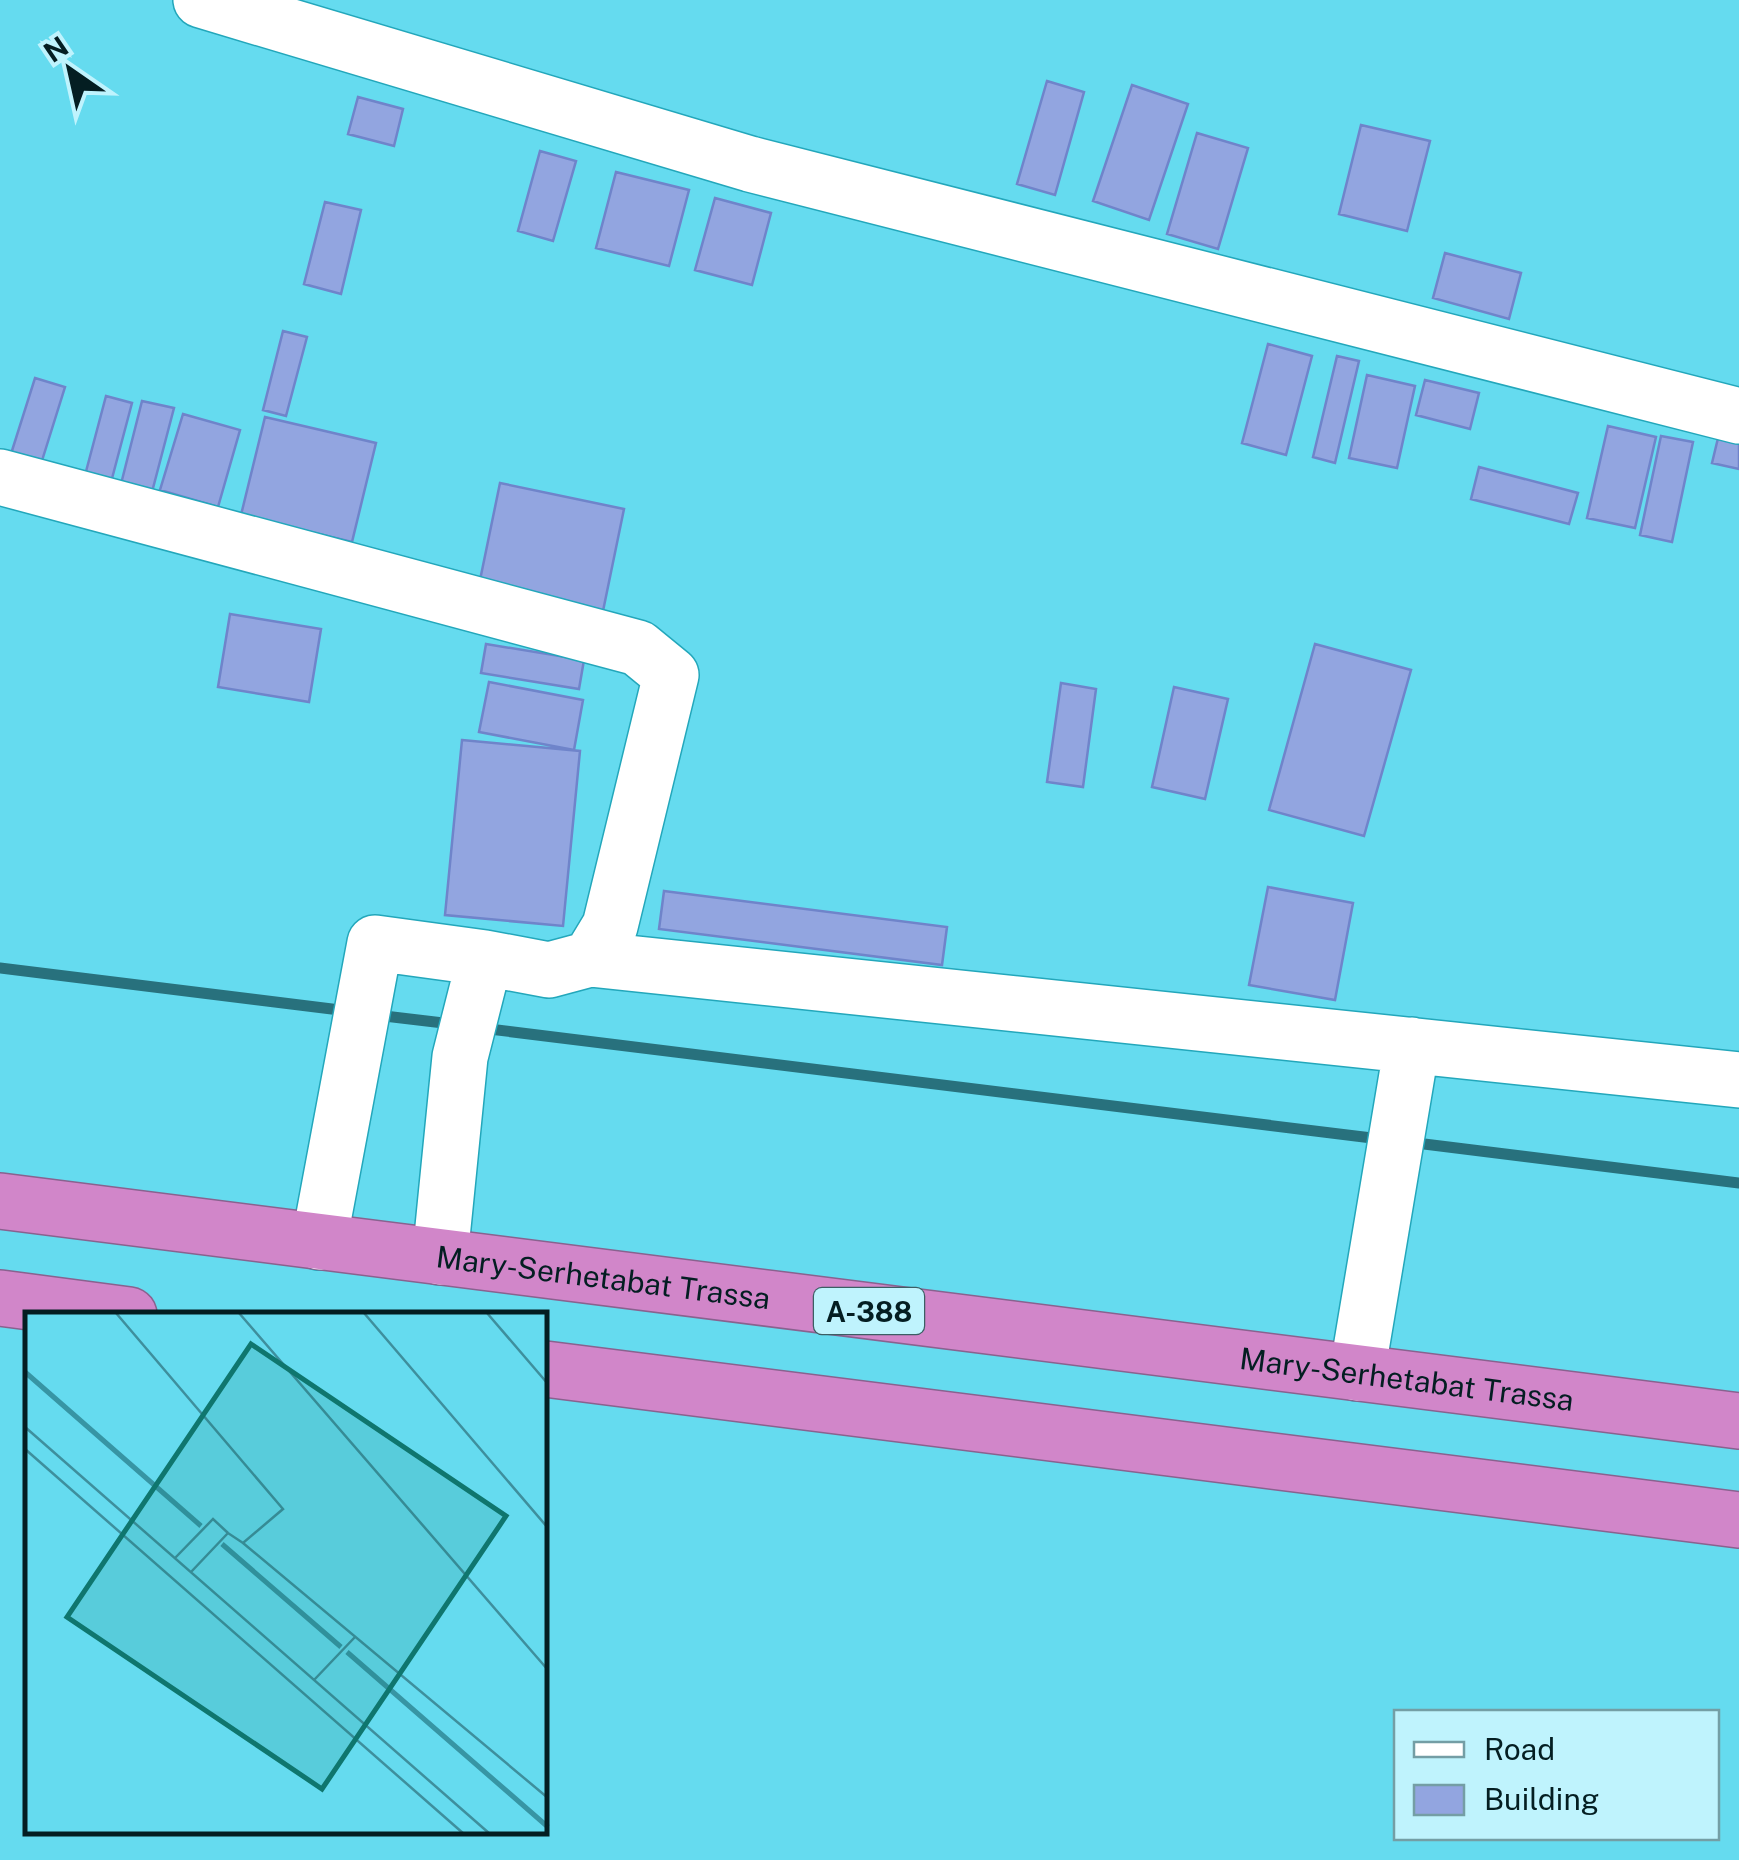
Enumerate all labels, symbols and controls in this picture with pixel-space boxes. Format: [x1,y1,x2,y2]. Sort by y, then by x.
north arrow [20,20,120,120]
text: N [37,29,74,69]
street label: Mary-Serhetabat Trassa [434,1238,772,1316]
road number: A-388 [814,1288,924,1334]
inset map [25,1312,548,1835]
street label: Mary-Serhetabat Trassa [1238,1340,1576,1418]
legend [1394,1710,1719,1840]
text: Road [1484,1731,1555,1767]
text: Building [1484,1781,1599,1817]

